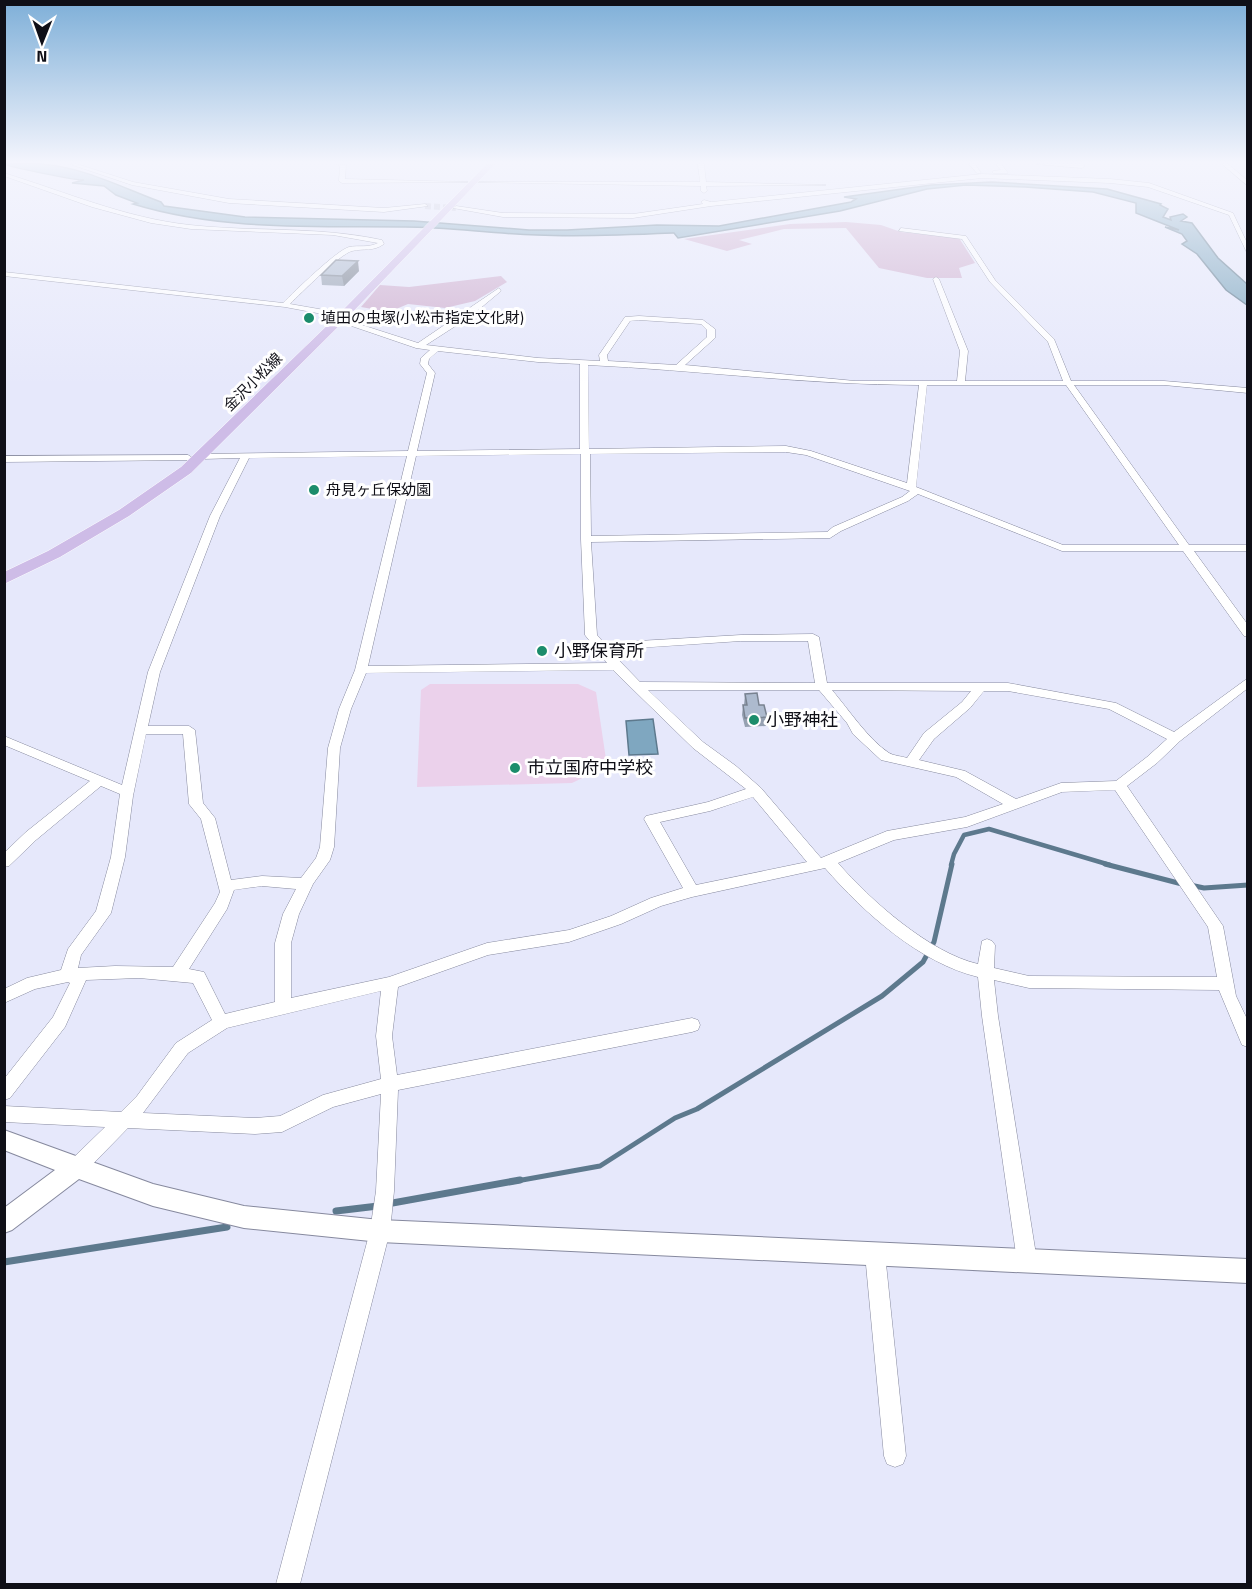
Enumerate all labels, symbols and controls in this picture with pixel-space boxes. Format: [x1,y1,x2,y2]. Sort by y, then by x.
north arrow [12,12,72,72]
text: N [36,45,47,69]
place label: 埴田の虫塚(小松市指定文化財) [321,306,524,329]
marker: 埴田の虫塚(小松市指定文化財) [302,311,316,325]
street label: 金沢小松線 [218,347,287,416]
place label: 舟見ヶ丘保幼園 [326,478,431,501]
marker: 舟見ヶ丘保幼園 [307,483,321,497]
place label: 小野保育所 [554,637,644,664]
marker: 小野保育所 [535,644,549,658]
place label: 小野神社 [766,706,838,733]
marker: 小野神社 [747,713,761,727]
place label: 市立国府中学校 [527,754,653,781]
marker: 市立国府中学校 [508,761,522,775]

